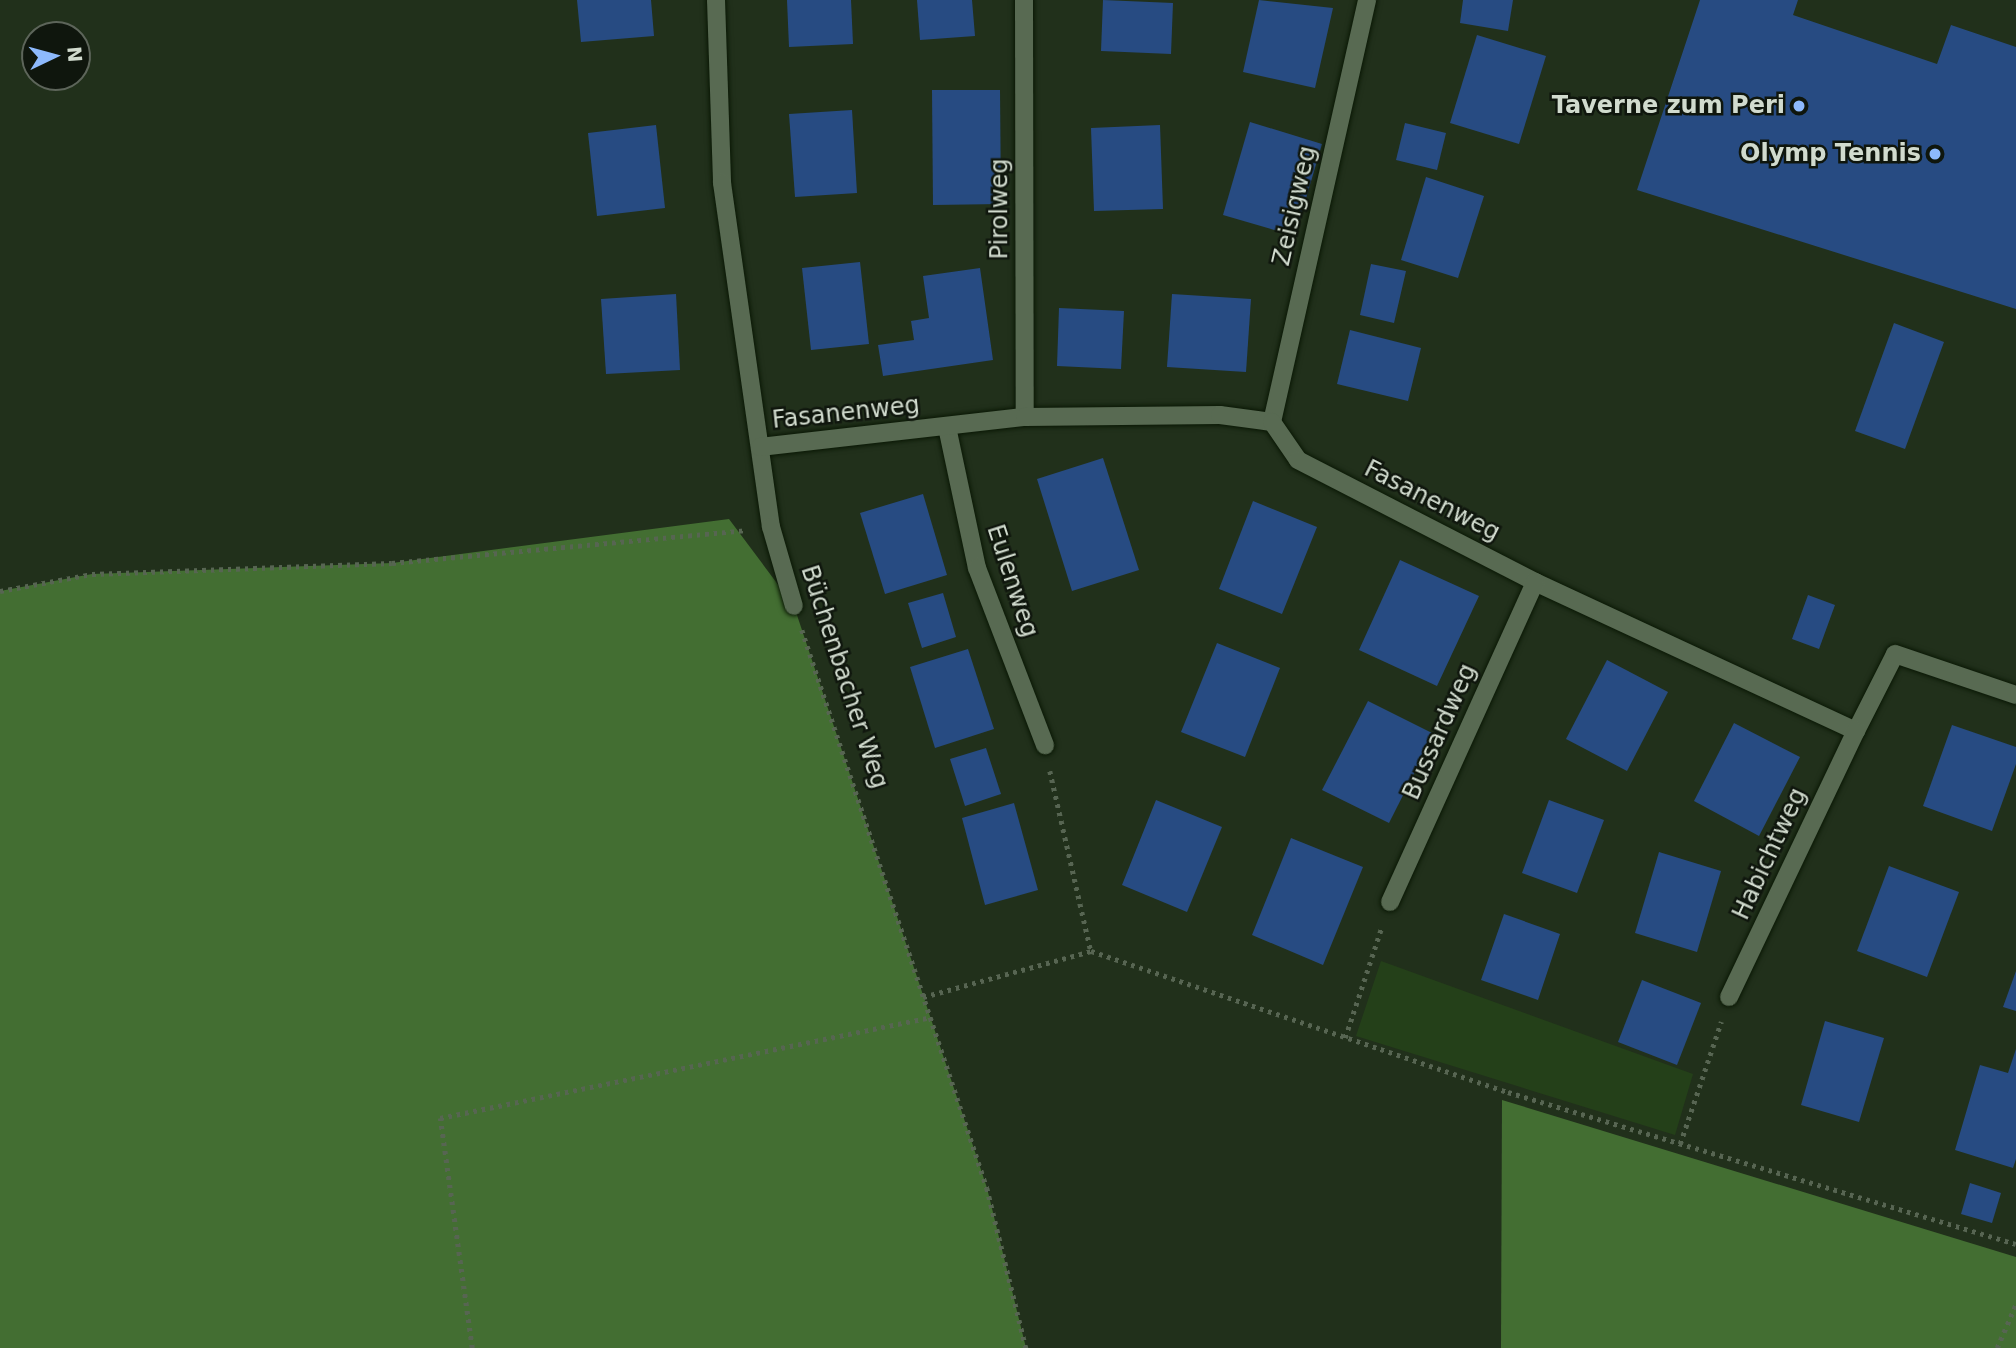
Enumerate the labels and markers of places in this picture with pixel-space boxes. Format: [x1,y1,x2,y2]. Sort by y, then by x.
place label: Taverne zum Peri [1552,92,1785,120]
marker: Taverne zum Peri [1791,98,1807,114]
place label: Olymp Tennis [1740,140,1921,168]
marker: Olymp Tennis [1927,146,1943,162]

